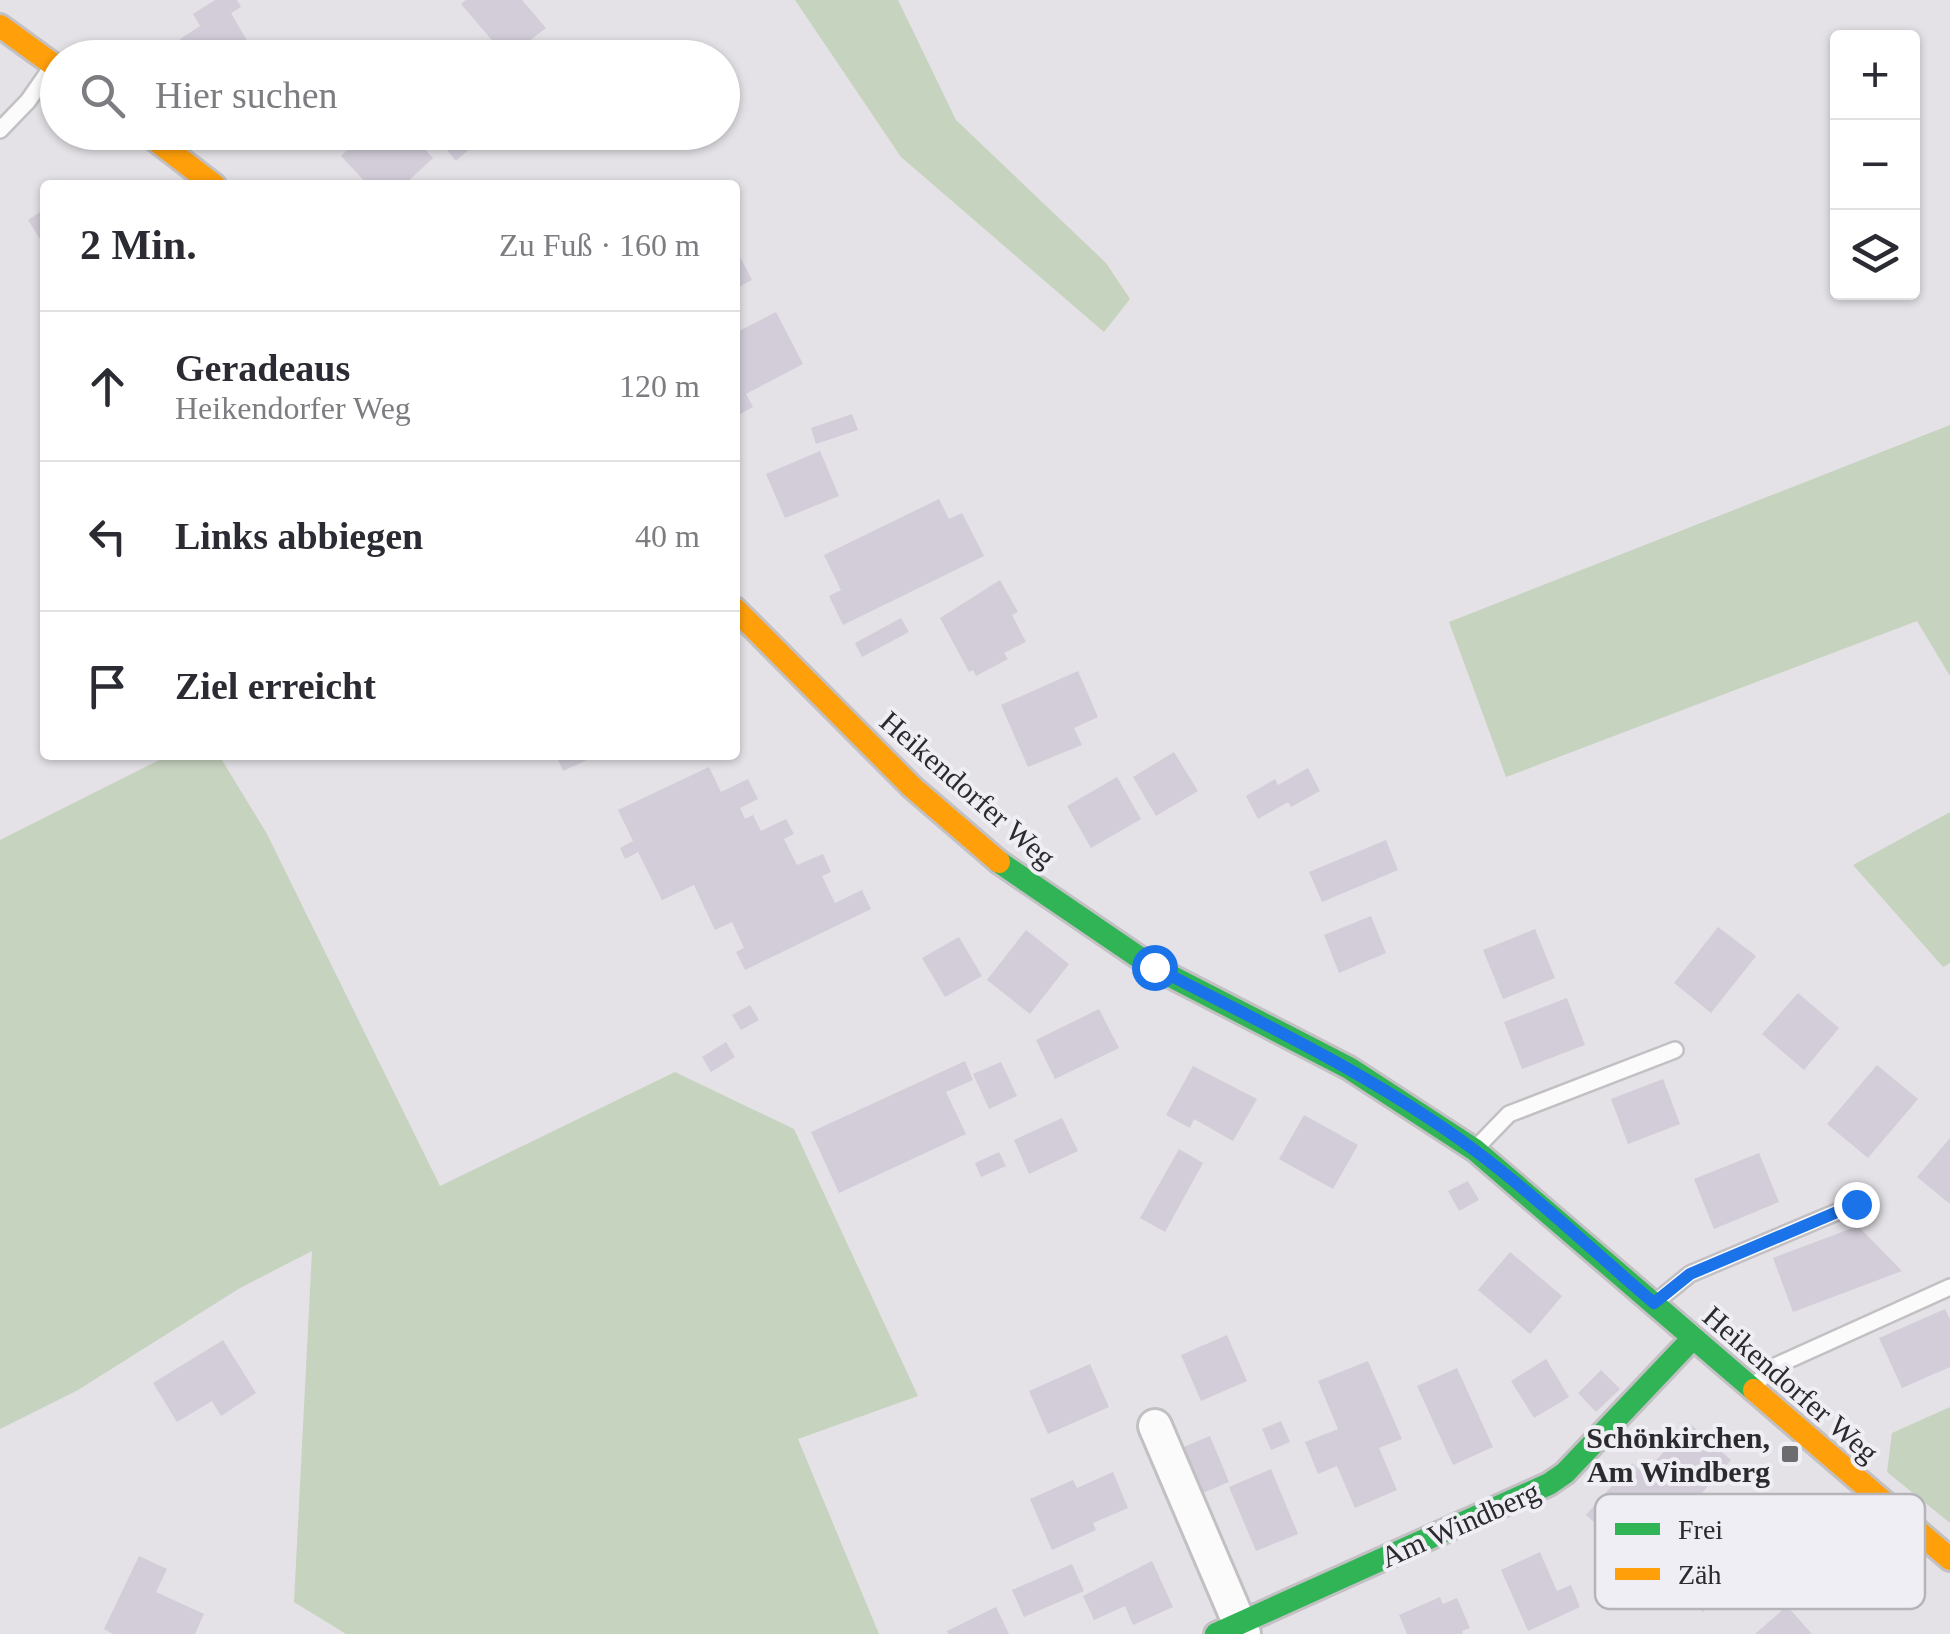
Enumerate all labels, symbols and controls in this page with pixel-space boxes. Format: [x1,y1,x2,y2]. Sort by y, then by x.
map controls [1830,30,1920,300]
button: + [1830,30,1920,120]
search box [40,40,740,150]
icon: search [75,68,130,123]
text: Hier suchen [155,74,338,116]
button: − [1830,120,1920,210]
button: layers [1830,210,1920,300]
text: 2 Min. [80,222,197,268]
text: Zu Fuß · 160 m [499,227,700,263]
text: Geradeaus [175,347,350,389]
icon: ahead [80,359,135,414]
text: 120 m [619,368,700,404]
text: Heikendorfer Weg [175,390,411,426]
icon: left [80,509,135,564]
text: Links abbiegen [175,515,423,557]
text: 40 m [635,518,700,554]
icon: arrive [80,659,135,714]
text: Ziel erreicht [175,665,376,707]
street label: Heikendorfer Weg [874,704,1062,874]
route start [1132,945,1178,991]
route end [1834,1182,1880,1228]
street label: Heikendorfer Weg [1697,1299,1885,1469]
place label: Schönkirchen, Am Windberg [1586,1421,1770,1488]
marker: Schönkirchen, Am Windberg [1779,1443,1801,1465]
street label: Am Windberg [1376,1474,1544,1574]
legend [1595,1494,1925,1609]
text: Frei [1678,1514,1723,1545]
text: Zäh [1678,1559,1722,1590]

